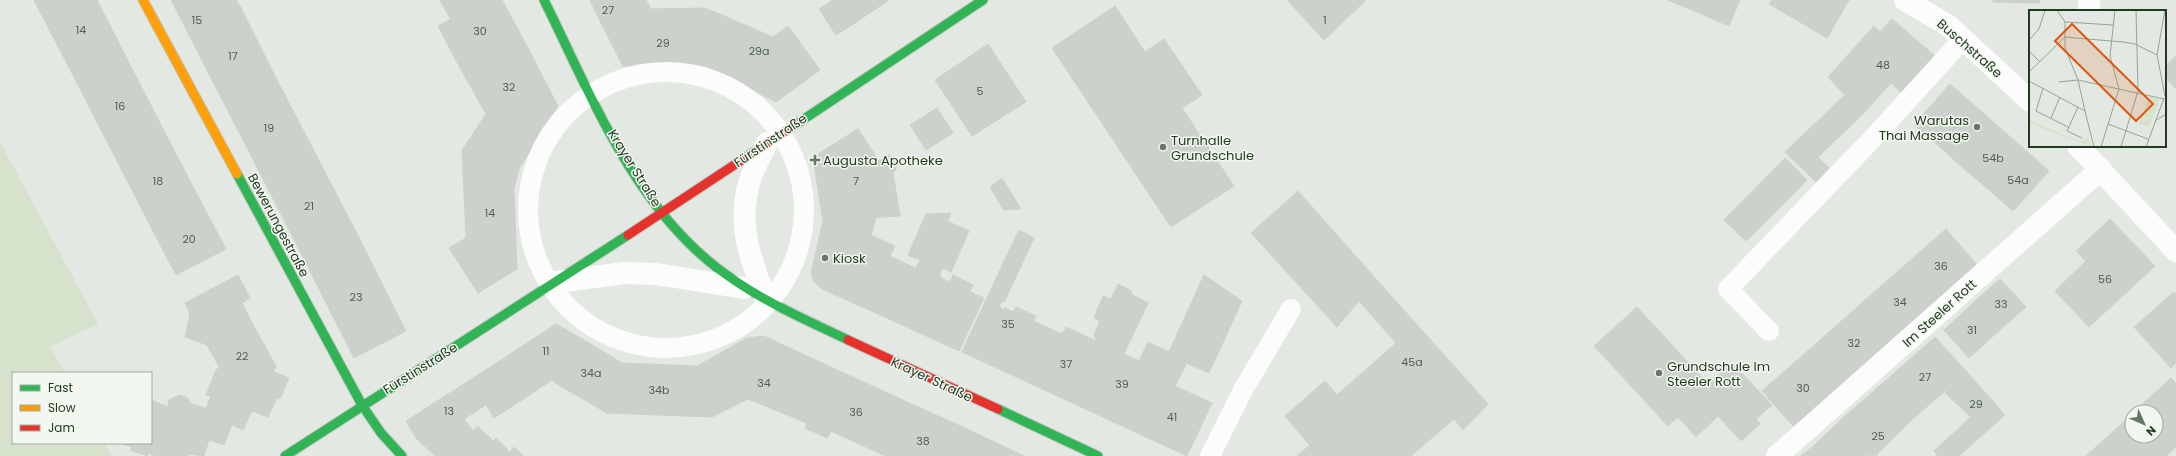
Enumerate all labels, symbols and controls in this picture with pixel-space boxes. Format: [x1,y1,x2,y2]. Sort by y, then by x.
house number: 27 [602,2,614,18]
inset map [2029,10,2166,147]
house number: 15 [192,12,202,28]
house number: 1 [1323,12,1327,28]
street label: Buschstraße [1933,15,2007,82]
house number: 14 [76,22,86,38]
house number: 30 [473,23,487,39]
house number: 29 [656,35,670,51]
house number: 29a [749,43,769,59]
house number: 17 [228,48,238,64]
house number: 48 [1876,57,1890,73]
house number: 32 [503,79,515,95]
house number: 5 [977,83,984,99]
house number: 16 [115,98,125,114]
street label: Fürstinstraße [730,109,811,172]
place label: Warutas Thai Massage [1879,111,1969,145]
house number: 19 [264,120,274,136]
marker: Warutas Thai Massage [1972,122,1982,132]
street label: Krayer Straße [603,126,666,211]
place label: Turnhalle Grundschule [1171,131,1254,165]
marker: Turnhalle Grundschule [1158,142,1168,152]
house number: 54b [1982,150,2004,166]
place label: Augusta Apotheke [823,151,943,170]
marker: Augusta Apotheke [810,155,820,165]
street label: Bewerungestraße [243,170,314,281]
house number: 54a [2007,172,2029,188]
house number: 18 [153,173,163,189]
house number: 7 [853,173,859,189]
house number: 21 [304,198,314,214]
house number: 14 [485,205,495,221]
house number: 20 [182,231,196,247]
place label: Kiosk [833,249,866,268]
marker: Kiosk [820,253,830,263]
house number: 36 [1934,258,1948,274]
house number: 56 [2098,271,2112,287]
street label: Im Steeler Rott [1898,275,1981,352]
house number: 23 [350,289,362,305]
house number: 34 [1893,294,1907,310]
house number: 33 [1995,296,2007,312]
house number: 35 [1001,316,1015,332]
house number: 31 [1967,322,1977,338]
house number: 32 [1848,335,1860,351]
street label: Fürstinstraße [379,338,461,399]
house number: 11 [542,343,550,359]
house number: 22 [236,348,248,364]
street label: Krayer Straße [888,352,976,407]
house number: 45a [1401,354,1423,370]
house number: 37 [1060,356,1072,372]
place label: Grundschule Im Steeler Rott [1667,357,1770,391]
house number: 34a [581,365,601,381]
marker: Grundschule Im Steeler Rott [1654,368,1664,378]
house number: 27 [1919,369,1931,385]
legend [12,372,152,444]
house number: 34 [757,375,771,391]
house number: 39 [1115,376,1129,392]
text: Fast [48,379,73,396]
house number: 30 [1796,380,1810,396]
house number: 34b [649,382,669,398]
house number: 29 [1969,396,1983,412]
text: Slow [48,399,76,416]
house number: 13 [444,403,454,419]
house number: 36 [849,404,863,420]
north arrow [2124,404,2164,444]
house number: 41 [1167,409,1177,425]
text: Jam [48,419,75,436]
text: N [2142,422,2160,440]
house number: 25 [1871,428,1885,444]
house number: 38 [916,433,930,449]

